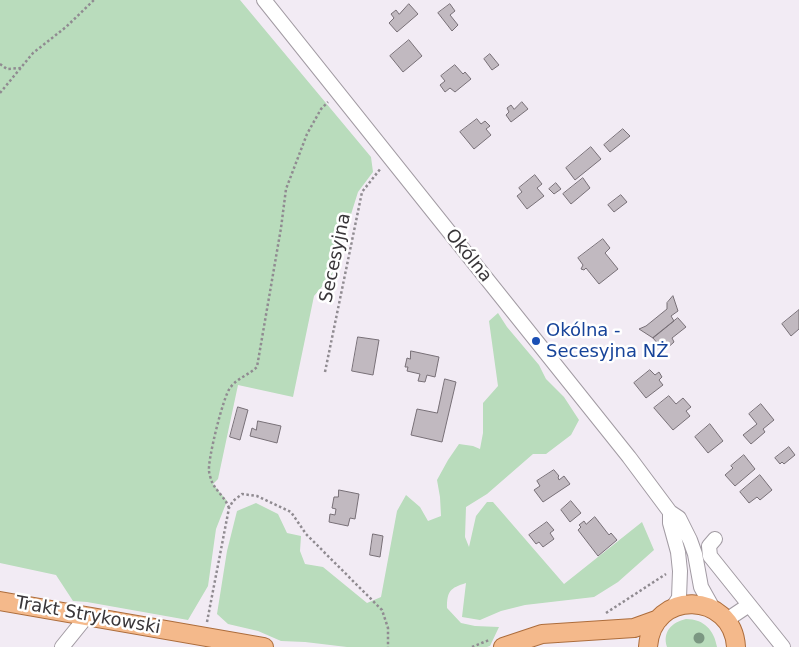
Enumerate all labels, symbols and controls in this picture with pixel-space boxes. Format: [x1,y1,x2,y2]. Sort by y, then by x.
street label: Secesyjna [316,211,356,305]
street label: Okólna [440,225,496,287]
place label: Okólna - Secesyjna NŻ [546,320,668,362]
marker: Okólna - Secesyjna NŻ [530,335,542,347]
street label: Trakt Strykowski [14,593,162,639]

